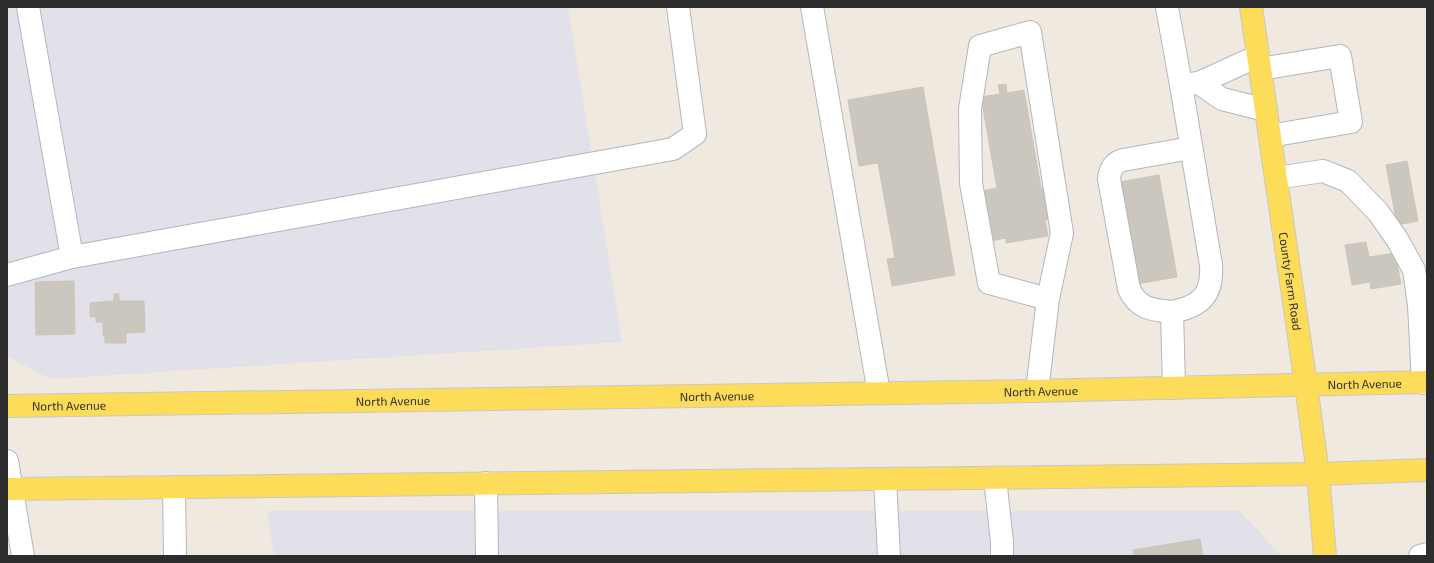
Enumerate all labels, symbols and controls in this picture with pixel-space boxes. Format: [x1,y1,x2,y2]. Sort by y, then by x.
street label: County Farm Road [1277,231,1305,331]
street label: North Avenue [1327,376,1402,391]
street label: North Avenue [1004,383,1078,398]
street label: North Avenue [680,388,754,403]
street label: North Avenue [356,393,430,408]
street label: North Avenue [32,398,106,413]

